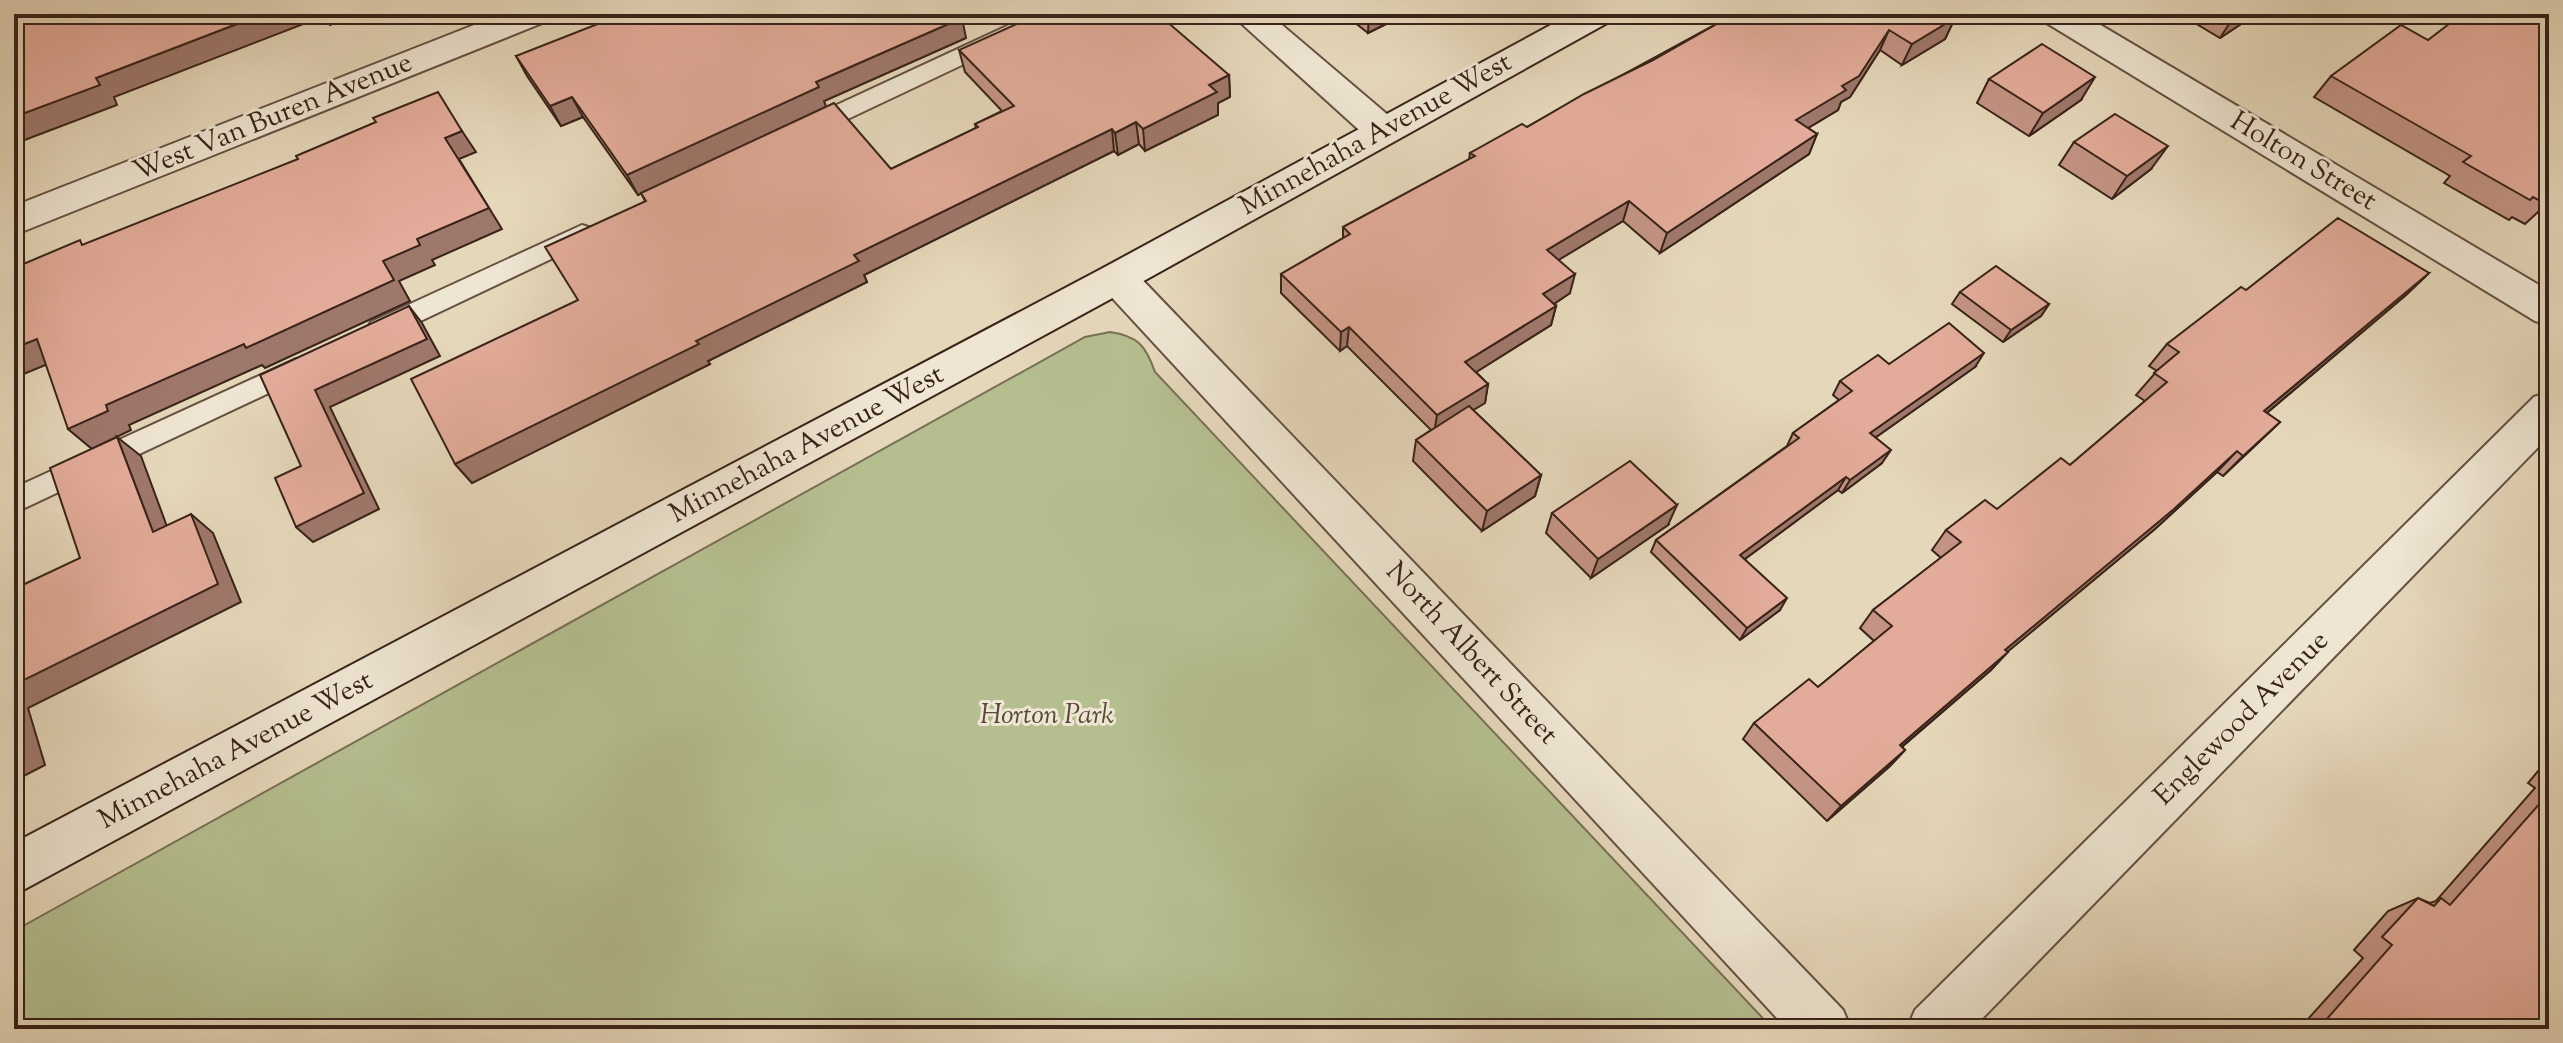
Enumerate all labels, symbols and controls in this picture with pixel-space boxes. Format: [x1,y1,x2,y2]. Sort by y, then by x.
street label: Minnehaha Avenue West [1233,43,1520,227]
street label: West Van Buren Avenue [127,44,419,192]
street label: Holton Street [2222,102,2384,222]
street label: Minnehaha Avenue West [663,355,952,534]
street label: North Albert Street [1375,554,1567,755]
street label: Englewood Avenue [2145,622,2339,816]
street label: Minnehaha Avenue West [92,661,381,840]
park label: Horton Park [980,696,1114,736]

